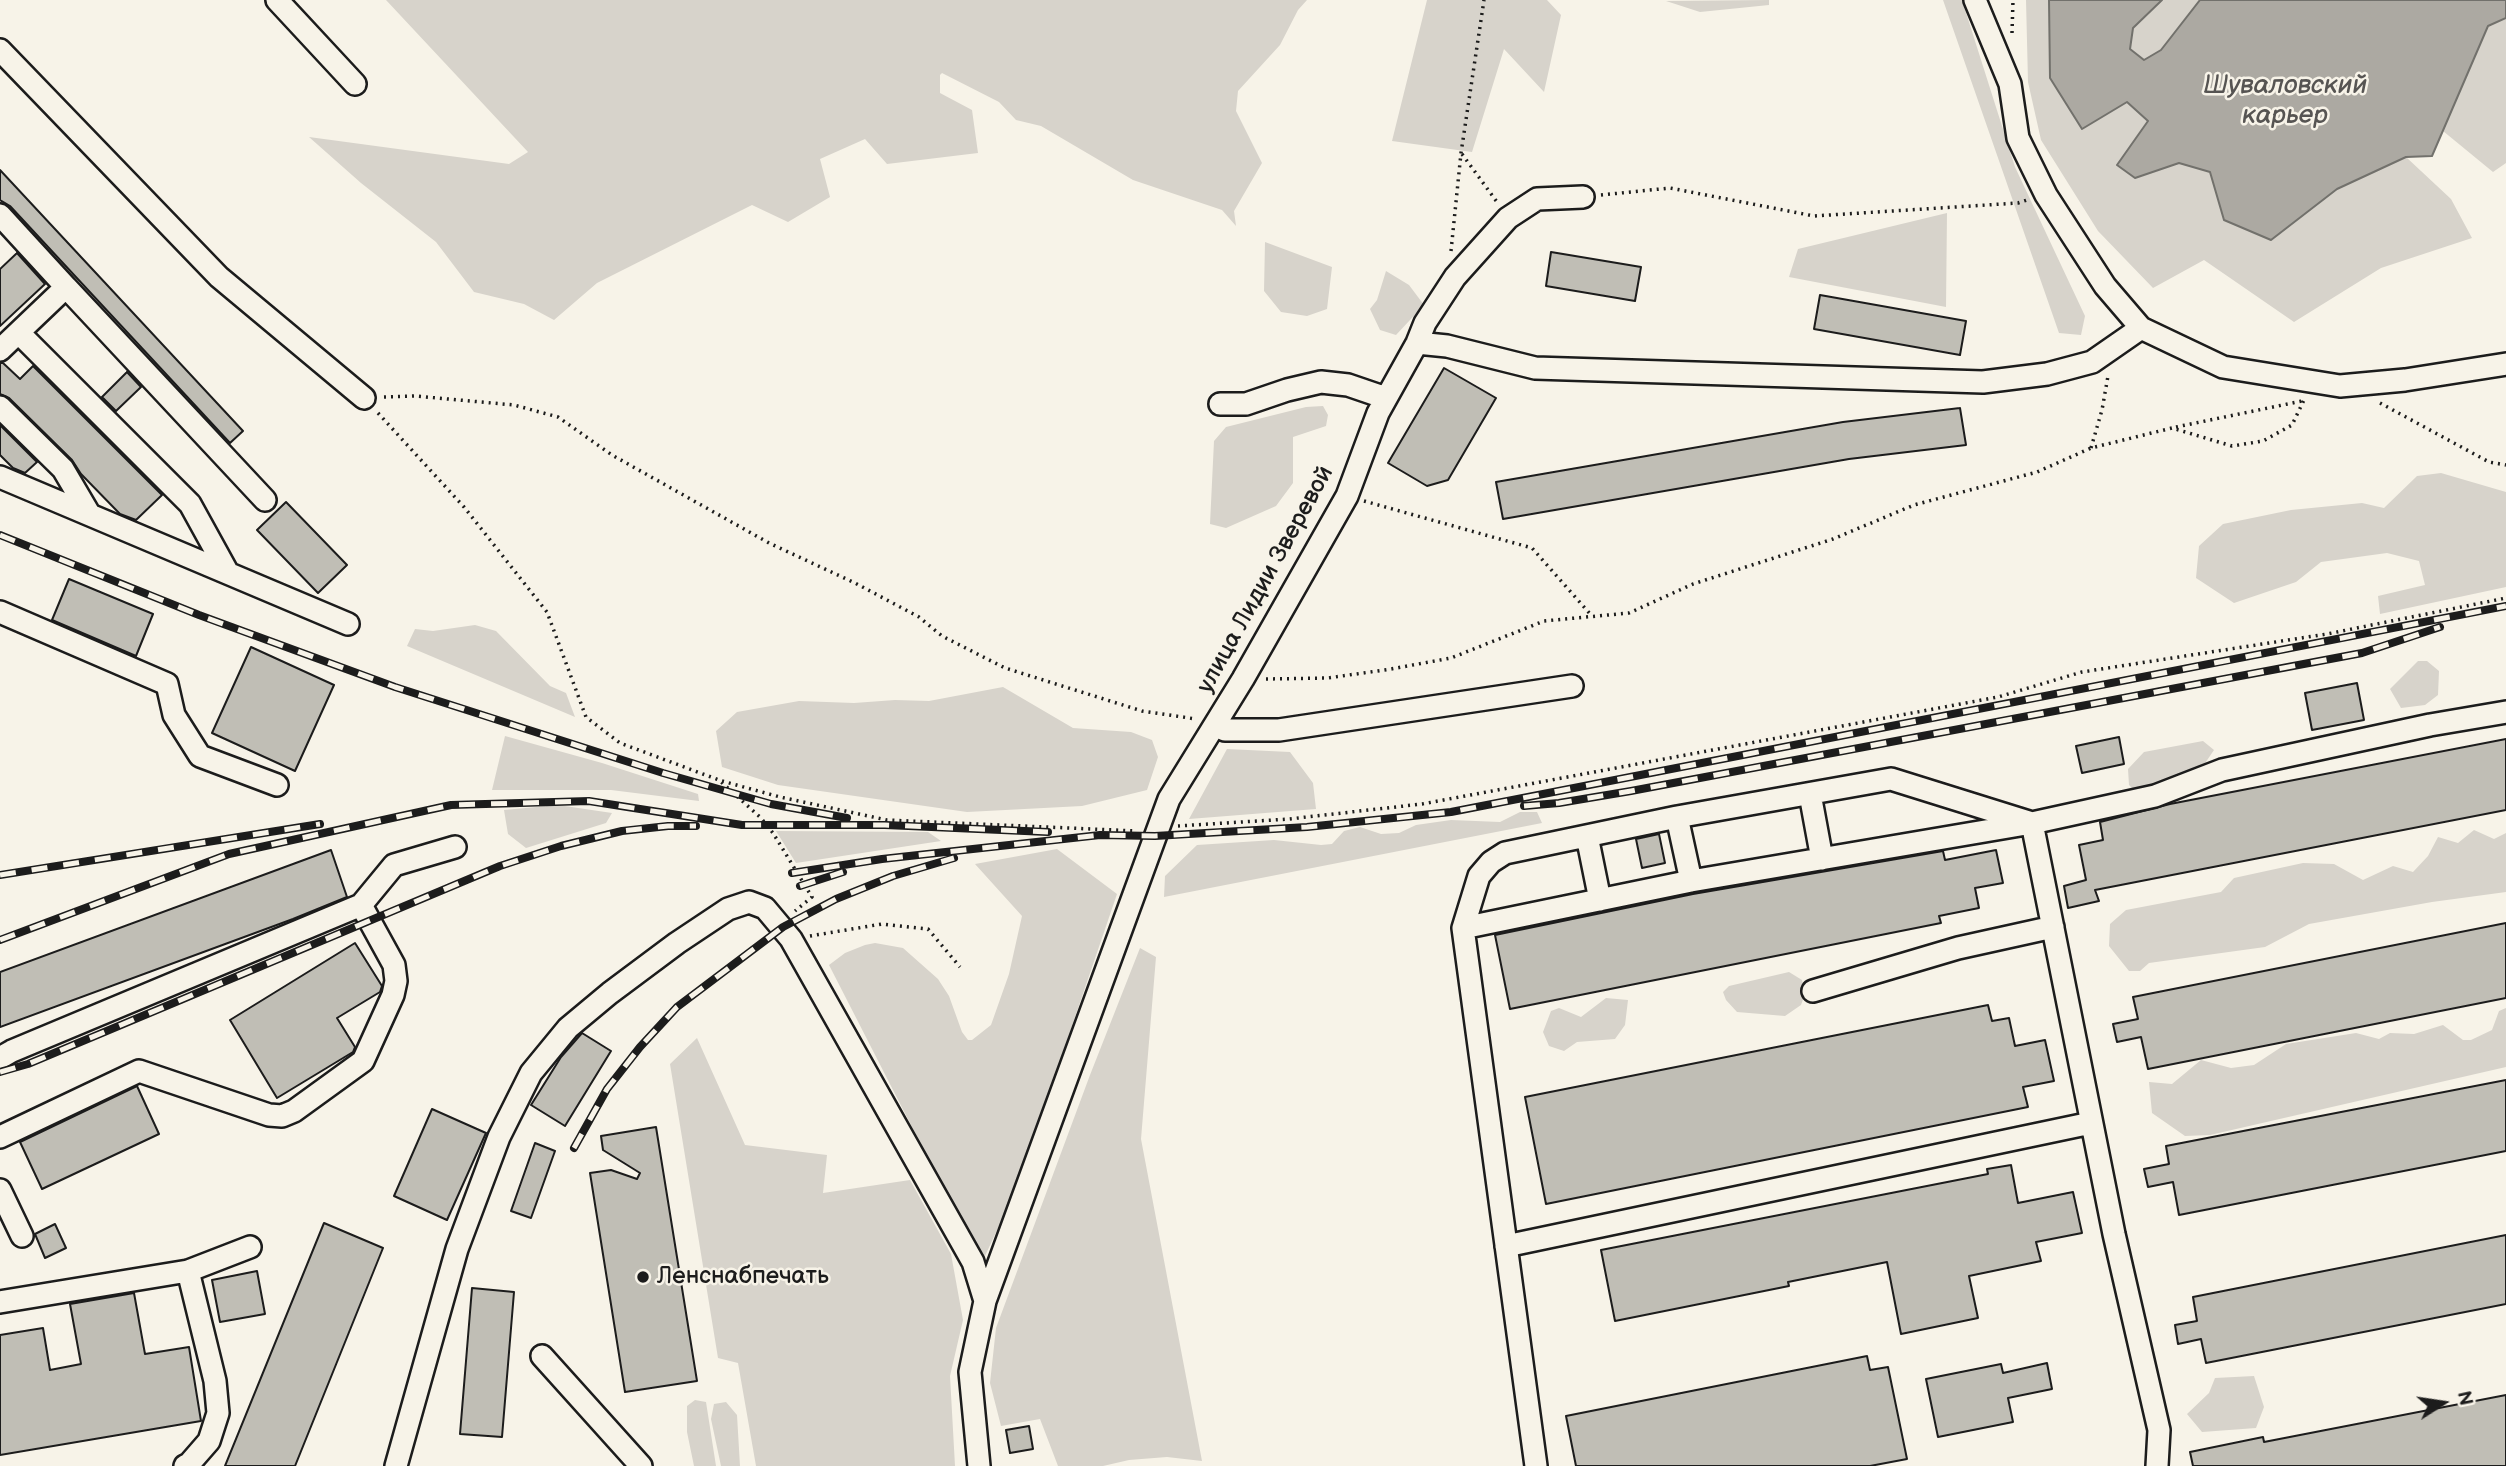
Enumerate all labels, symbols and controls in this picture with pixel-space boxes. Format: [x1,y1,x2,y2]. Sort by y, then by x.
water label: Шуваловский карьер [2203,70,2367,132]
street label: улица Лидии Зверевой [1192,461,1340,699]
place label: Ленснабпечать [657,1263,829,1291]
marker: Ленснабпечать [635,1269,651,1285]
north arrow [2408,1368,2478,1438]
text: N [2451,1389,2477,1408]

